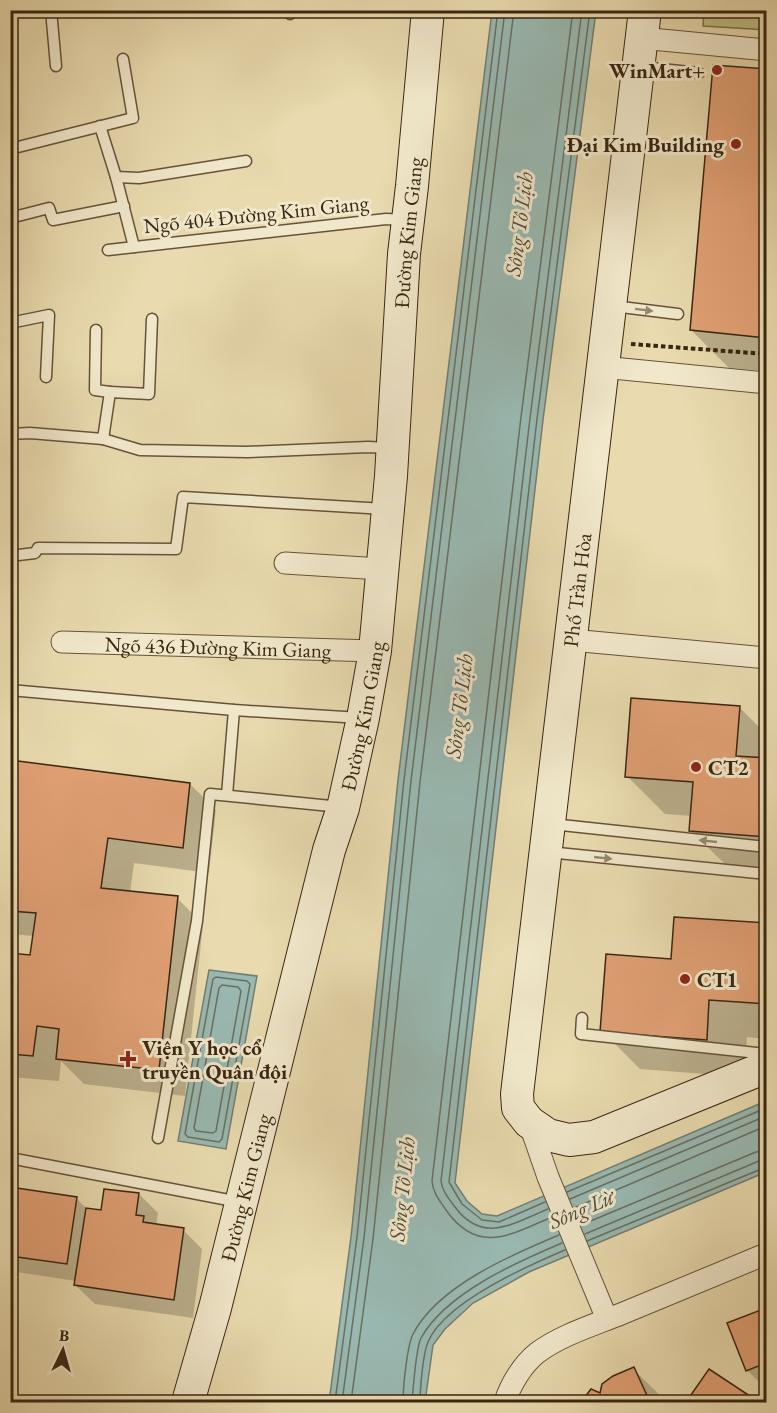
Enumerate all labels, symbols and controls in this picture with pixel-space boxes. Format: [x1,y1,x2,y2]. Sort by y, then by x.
place label: WinMart+ [609,57,705,84]
marker: WinMart+ [710,63,724,77]
place label: Đại Kim Building [567,131,724,158]
marker: Đại Kim Building [729,137,743,151]
street label: Đường Kim Giang [387,155,428,309]
water label: Sông Tô Lịch [498,170,540,279]
street label: Ngõ 404 Đường Kim Giang [142,189,371,239]
one-way arrow [634,305,653,314]
street label: Phố Trần Hòa [557,531,597,649]
street label: Ngõ 436 Đường Kim Giang [104,630,332,663]
street label: Đường Kim Giang [334,639,389,793]
water label: Sông Tô Lịch [438,652,480,761]
place label: CT2 [708,754,749,781]
marker: CT2 [689,760,703,774]
one-way arrow [699,836,718,846]
one-way arrow [593,853,612,863]
place label: CT1 [697,966,738,993]
marker: CT1 [678,972,692,986]
place label: Viện Y học cổ truyền Quân đội [142,1034,287,1085]
marker: Viện Y học cổ truyền Quân đội [119,1050,137,1068]
street label: Đường Kim Giang [214,1110,277,1264]
water label: Sông Tô Lịch [382,1135,422,1244]
water label: Sông Lừ [543,1181,620,1236]
north arrow [33,1320,93,1380]
text: B [58,1325,70,1346]

